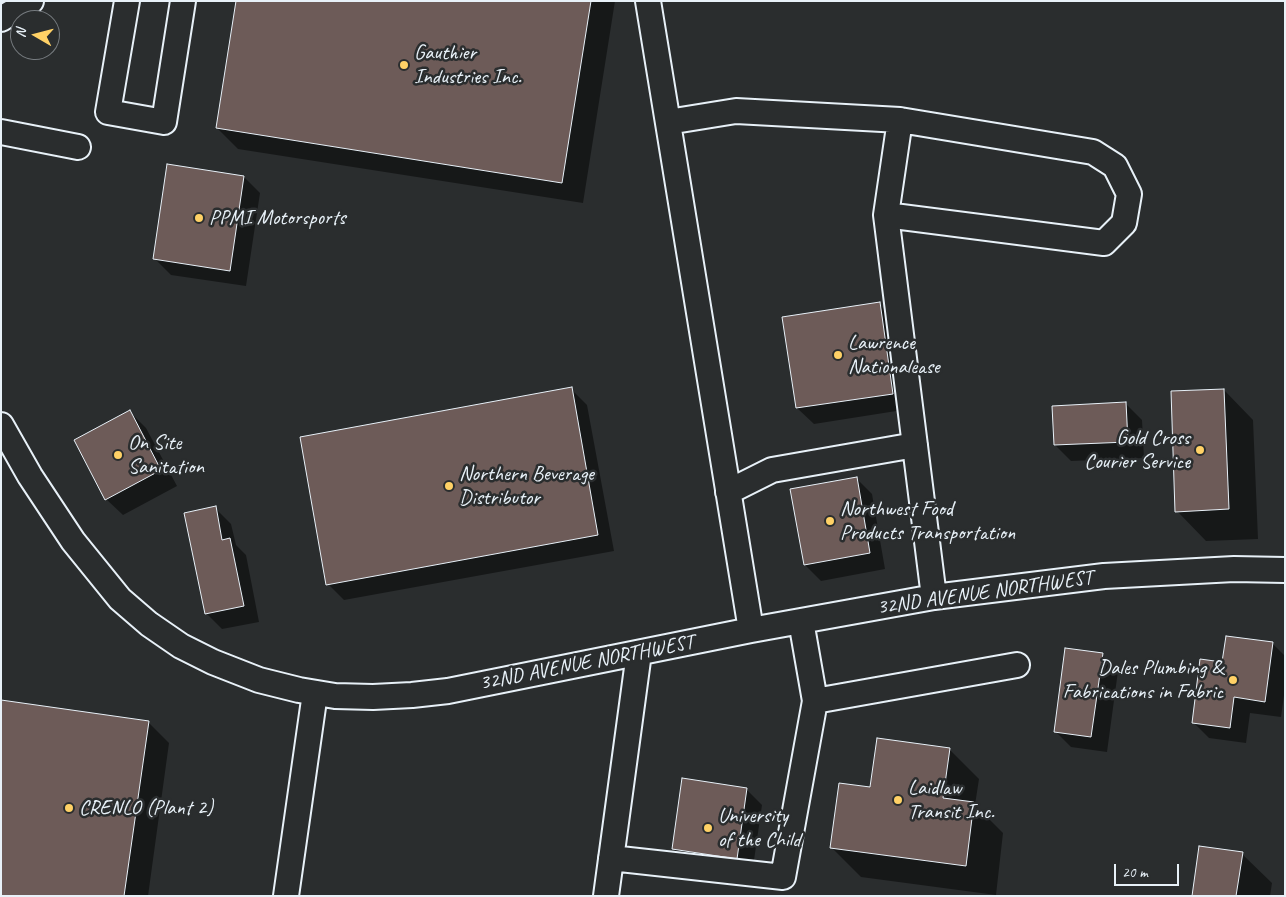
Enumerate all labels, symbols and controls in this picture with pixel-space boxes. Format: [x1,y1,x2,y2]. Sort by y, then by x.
north arrow [10,10,60,60]
text: N [12,28,30,38]
place label: Gauthier Industries Inc. [414,40,521,90]
marker: Gauthier Industries Inc. [398,59,410,71]
place label: PPMI Motorsports [209,205,345,231]
marker: PPMI Motorsports [193,212,205,224]
place label: Lawrence Nationalease [848,330,940,380]
marker: Lawrence Nationalease [832,349,844,361]
place label: Gold Cross Courier Service [1084,425,1190,475]
place label: On Site Sanitation [128,430,204,480]
marker: Gold Cross Courier Service [1194,444,1206,456]
marker: On Site Sanitation [112,449,124,461]
place label: Northern Beverage Distributor [459,461,594,511]
marker: Northern Beverage Distributor [443,480,455,492]
place label: Northwest Food Products Transportation [840,496,1015,546]
marker: Northwest Food Products Transportation [824,515,836,527]
street label: 32ND AVENUE NORTHWEST [875,565,1095,621]
street label: 32ND AVENUE NORTHWEST [478,630,696,696]
place label: Dales Plumbing & Fabrications in Fabric [1063,655,1223,705]
marker: Dales Plumbing & Fabrications in Fabric [1227,674,1239,686]
place label: Laidlaw Transit Inc. [908,775,994,825]
marker: Laidlaw Transit Inc. [892,794,904,806]
place label: CRENLO (Plant 2) [79,795,213,821]
marker: CRENLO (Plant 2) [63,802,75,814]
place label: University of the Child [718,803,800,853]
marker: University of the Child [702,822,714,834]
scale bar [1116,854,1181,886]
text: 20 m [1122,863,1148,882]

